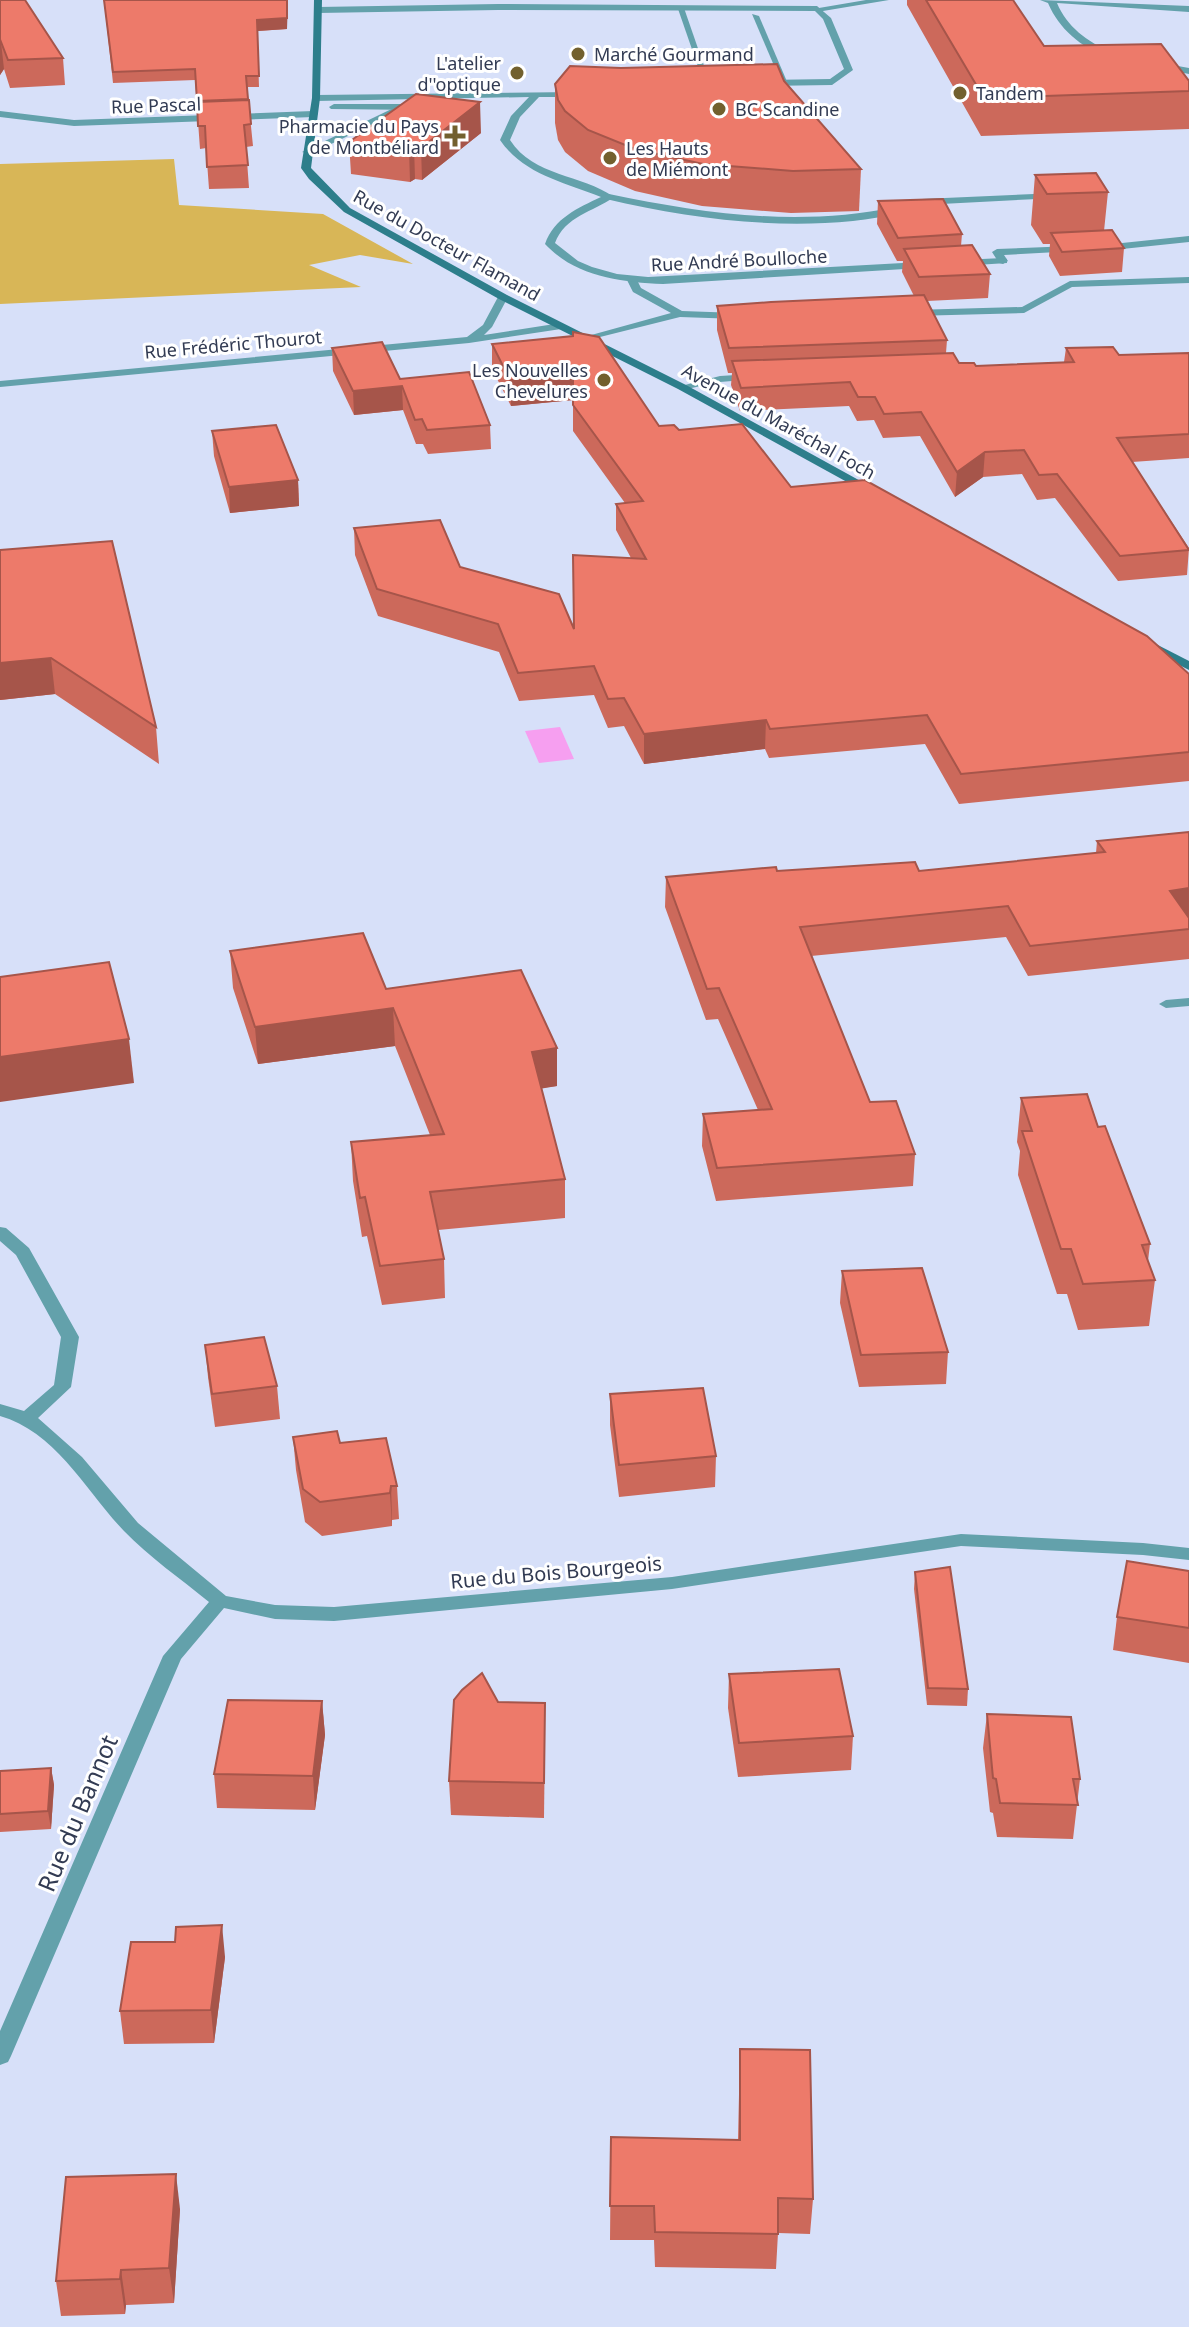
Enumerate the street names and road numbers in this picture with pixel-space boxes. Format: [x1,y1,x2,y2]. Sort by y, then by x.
street label: Rue Pascal [111,91,201,119]
street label: Rue du Docteur Flamand [349,184,545,306]
street label: Rue André Boulloche [650,243,828,277]
street label: Rue Frédéric Thourot [143,324,323,364]
street label: Avenue du Maréchal Foch [678,358,880,484]
street label: Rue du Bois Bourgeois [449,1549,663,1595]
street label: Rue du Bannot [29,1729,125,1896]

